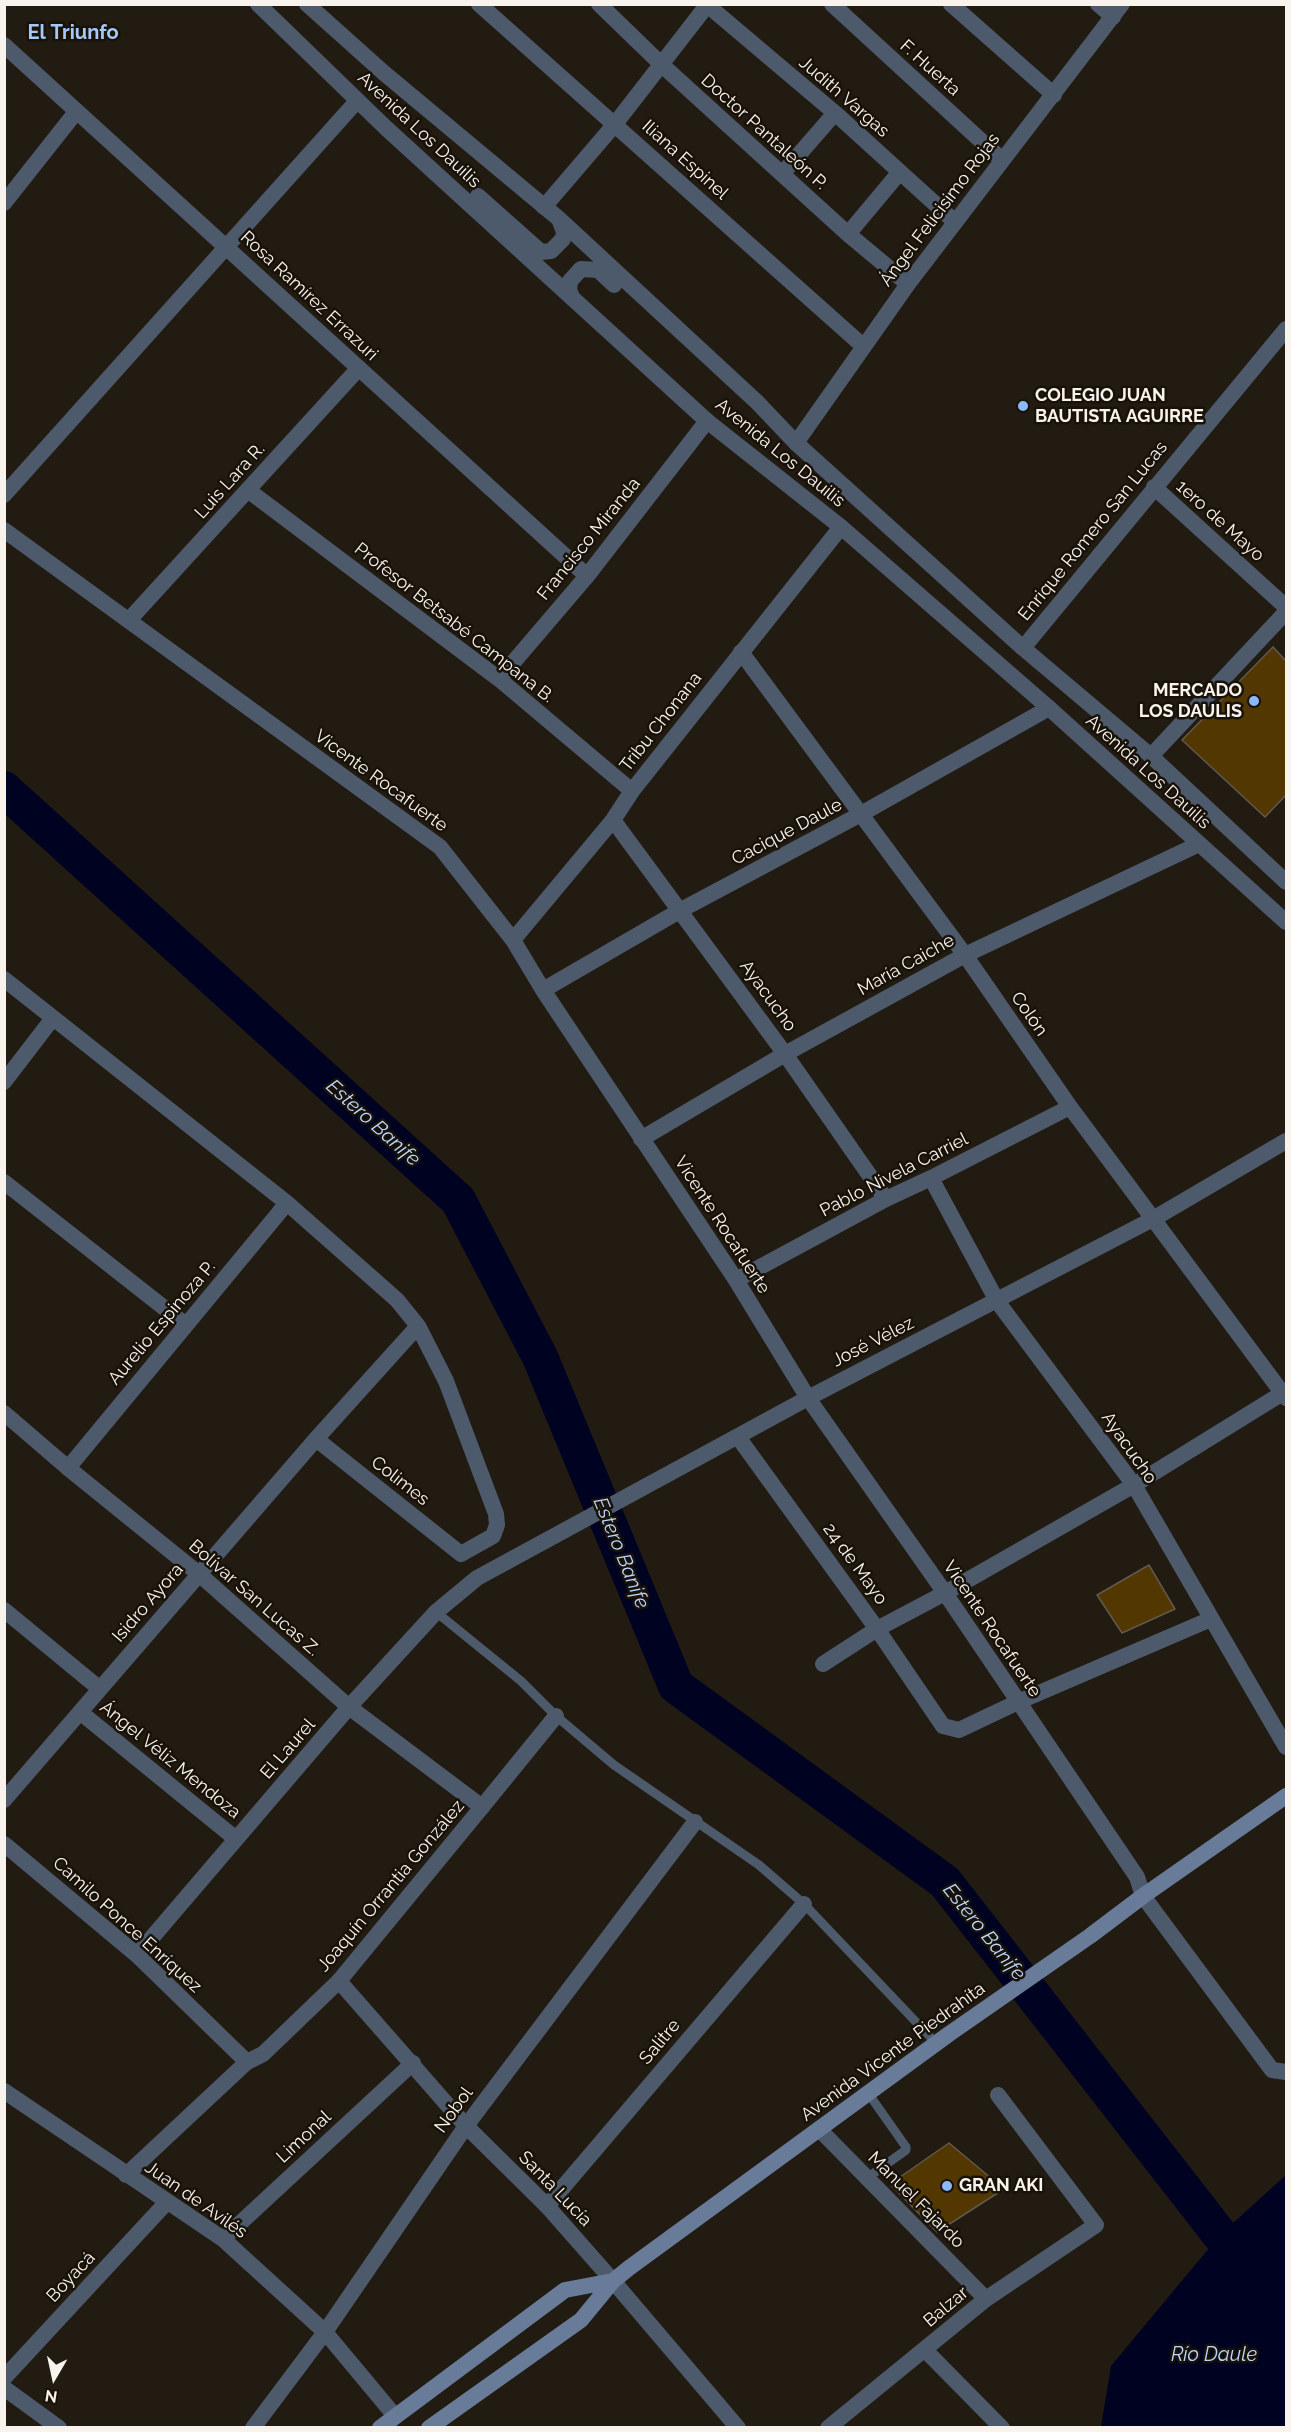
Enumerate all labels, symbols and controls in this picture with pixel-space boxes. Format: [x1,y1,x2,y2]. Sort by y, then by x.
district label: El Triunfo [27,21,119,45]
street label: F. Huerta [895,35,965,101]
street label: Judith Vargas [795,52,893,142]
street label: Avenida Los Dauilis [353,67,485,193]
street label: Doctor Pantaleón P. [696,70,832,194]
street label: Iliana Espinel [637,116,733,204]
street label: Ángel Felicisimo Rojas [875,129,1005,291]
street label: Rosa Ramírez Errazuri [236,227,382,365]
place label: COLEGIO JUAN BAUTISTA AGUIRRE [1035,385,1204,428]
street label: Avenida Los Dauilis [711,394,849,512]
marker: COLEGIO JUAN BAUTISTA AGUIRRE [1016,399,1030,413]
street label: Enrique Romero San Lucas [1014,437,1172,625]
street label: Luis Lara R. [190,439,270,523]
street label: Francisco Miranda [533,473,645,605]
street label: 1ero de Mayo [1171,476,1269,566]
street label: Profesor Betsabé Campana B. [350,538,558,708]
street label: Tribu Chonana [616,668,706,776]
place label: MERCADO LOS DAULIS [1139,680,1242,722]
marker: MERCADO LOS DAULIS [1247,694,1261,708]
street label: Avenida Los Dauilis [1081,710,1215,834]
street label: Vicente Rocafuerte [310,725,452,837]
street label: Cacique Daule [728,794,846,870]
street label: María Caiche [854,930,958,1000]
street label: Ayacucho [735,956,801,1036]
street label: Colón [1006,988,1052,1040]
water label: Estero Banife [321,1075,425,1171]
street label: Pablo Nivela Carriel [816,1128,972,1222]
street label: Vicente Rocafuerte [669,1152,775,1298]
street label: Aurelio Espinoza P. [104,1257,220,1389]
street label: José Vélez [829,1312,917,1372]
street label: Ayacucho [1096,1408,1162,1488]
street label: Colimes [367,1452,433,1510]
water label: Estero Banife [588,1494,654,1612]
street label: 24 de Mayo [818,1519,892,1609]
street label: Bolívar San Lucas Z. [184,1535,324,1661]
street label: Vicente Rocafuerte [938,1557,1046,1701]
street label: Isidro Ayora [108,1559,188,1647]
street label: Ángel Véliz Mendoza [95,1697,245,1823]
street label: El Laurel [256,1714,320,1784]
street label: Joaquín Orrantia González [313,1796,469,1976]
street label: Camilo Ponce Enríquez [48,1853,206,1997]
water label: Estero Banife [938,1879,1030,1985]
street label: Avenida Vicente Piedrahíta [797,1978,989,2126]
street label: Salitre [635,2015,685,2069]
street label: Nobol [430,2083,478,2137]
street label: Limonal [272,2106,336,2168]
street label: Santa Lucía [514,2147,596,2231]
street label: Manuel Fajardo [863,2147,969,2253]
street label: Juan de Avilés [141,2157,251,2243]
place label: GRAN AKI [959,2175,1043,2197]
marker: GRAN AKI [940,2179,954,2193]
street label: Boyacá [42,2247,100,2307]
street label: Balzar [919,2282,973,2332]
water label: Río Daule [1171,2343,1257,2367]
north arrow [24,2348,84,2408]
text: N [44,2386,59,2407]

